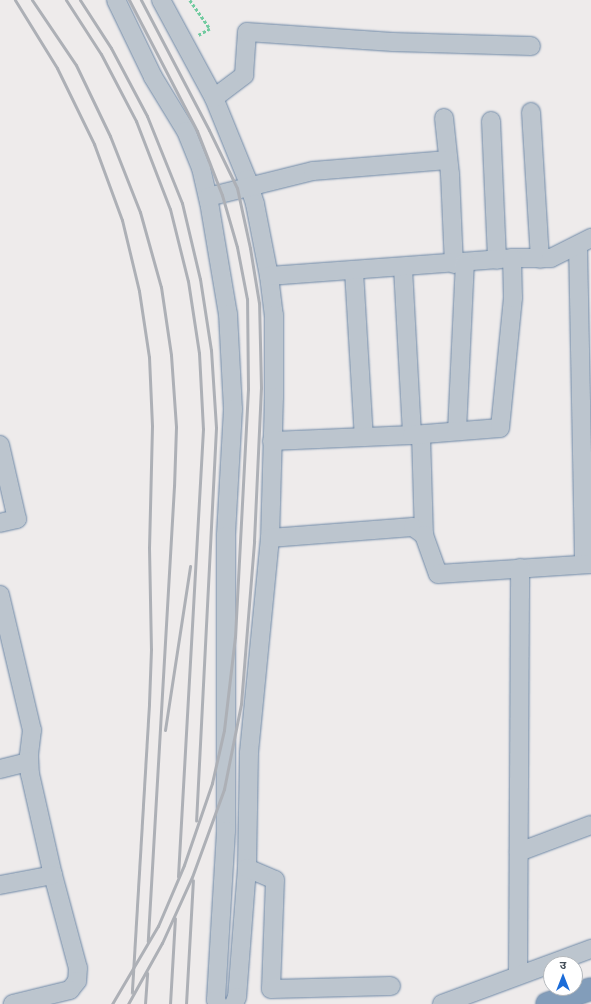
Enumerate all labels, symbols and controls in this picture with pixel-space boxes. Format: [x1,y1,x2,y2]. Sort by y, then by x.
north arrow [543,956,583,996]
text: उ [560,959,566,971]

